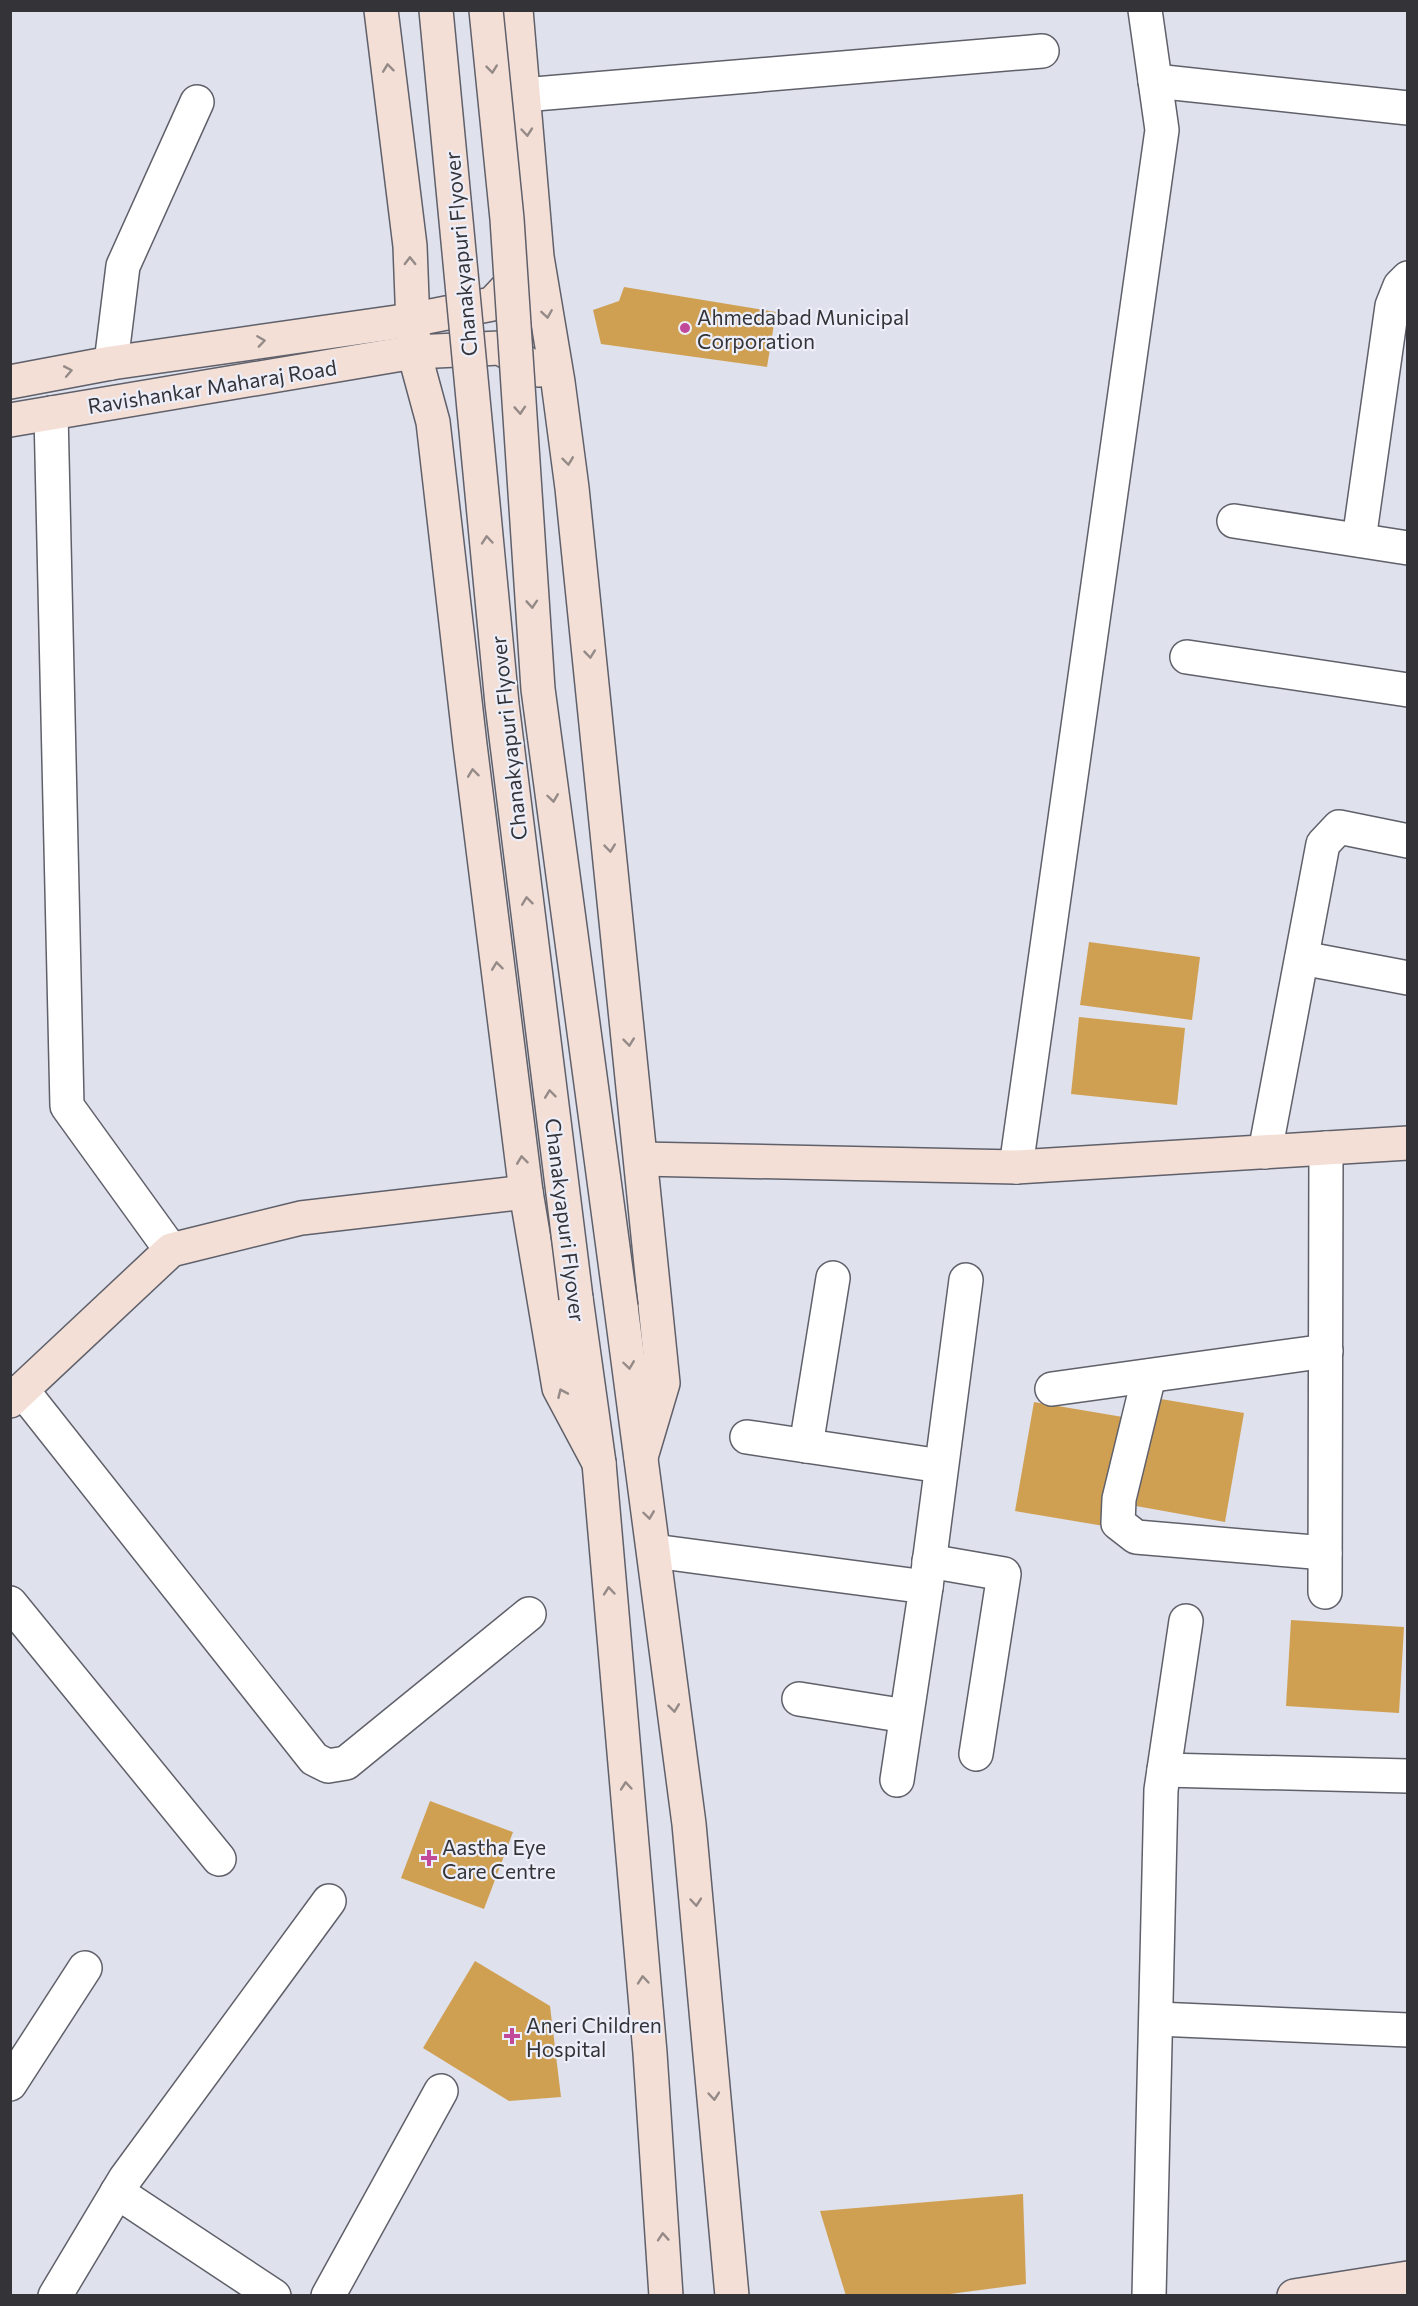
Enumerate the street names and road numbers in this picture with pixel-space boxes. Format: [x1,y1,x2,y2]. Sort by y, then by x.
street label: Chanakyapuri Flyover [439,151,481,357]
street label: Ravishankar Maharaj Road [86,354,338,418]
street label: Chanakyapuri Flyover [485,635,531,841]
street label: Chanakyapuri Flyover [541,1117,591,1323]

